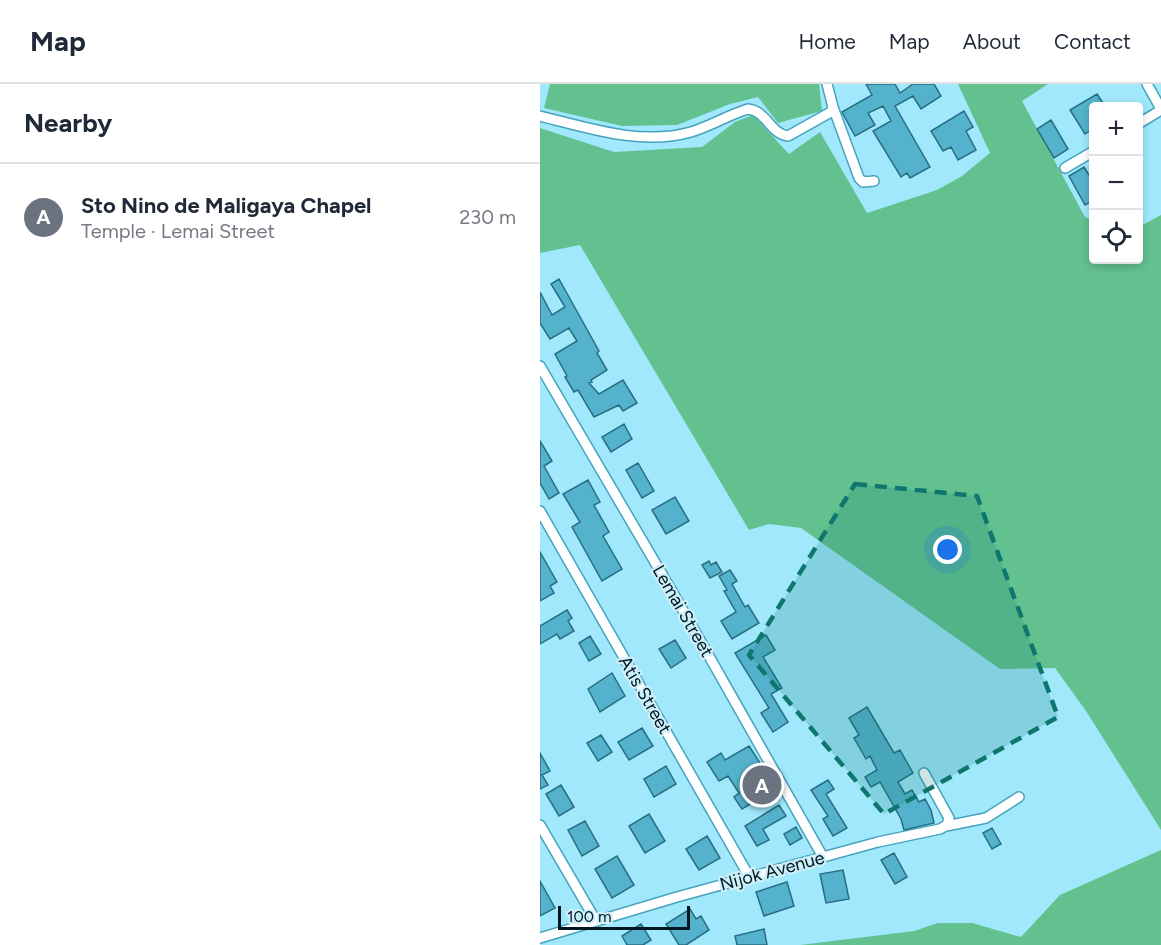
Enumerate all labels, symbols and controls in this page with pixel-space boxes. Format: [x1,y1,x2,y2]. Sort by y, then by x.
text: Map [30,24,86,58]
text: Home [799,29,856,54]
text: Map [889,29,930,54]
text: About [963,29,1021,54]
text: Contact [1054,29,1131,54]
map controls [1089,102,1143,264]
button: + [1089,102,1143,156]
text: Nearby [24,107,112,139]
button: − [1089,156,1143,210]
text: Sto Nino de Maligaya Chapel [81,192,372,219]
text: A [36,205,51,229]
text: 230 m [459,205,516,229]
button: locate [1089,210,1143,264]
text: Temple · Lemai Street [81,219,275,243]
your location [933,535,962,564]
street label: Lemai Street [648,561,718,661]
street label: Atis Street [614,652,676,738]
pin: A [742,762,782,808]
street label: Nijok Avenue [717,846,827,896]
scale bar [558,903,690,930]
text: 100 m [567,907,612,926]

